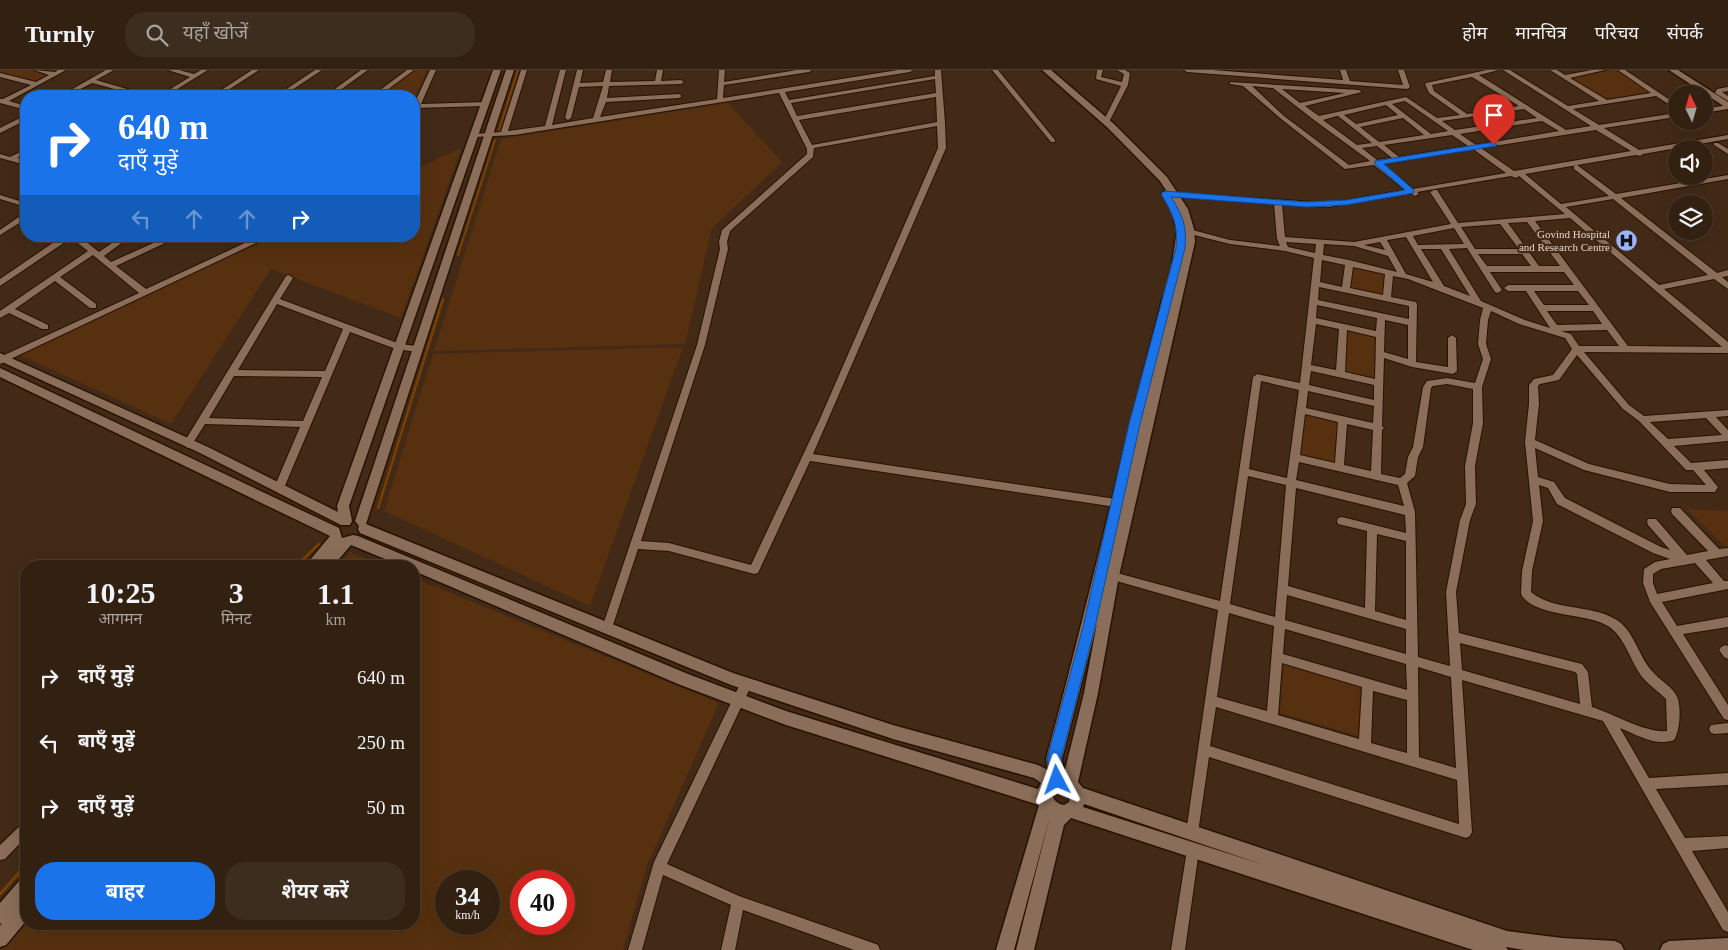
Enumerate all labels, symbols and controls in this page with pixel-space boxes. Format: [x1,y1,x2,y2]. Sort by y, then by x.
search box [125,12,475,57]
text: Turnly [25,21,95,47]
icon: search [143,21,171,49]
text: यहाँ खोजें [183,22,248,43]
text: होम [1462,23,1487,43]
text: मानचित्र [1515,23,1567,43]
text: परिचय [1595,23,1639,43]
text: संपर्क [1667,23,1703,43]
north arrow [1668,85,1712,130]
map controls [1668,85,1713,240]
pin [1473,94,1515,145]
icon: arrive [1480,101,1508,129]
text: 640 m [118,108,208,147]
icon: right [35,110,100,175]
button: sound [1668,140,1713,185]
text: दाएँ मुड़ें [118,149,178,174]
button: layers [1668,195,1713,240]
icon: left [127,205,155,233]
icon: ahead [180,205,208,233]
icon: ahead [233,205,261,233]
icon: right [286,205,314,233]
place label: Govind Hospital and Research Centre [1519,228,1610,253]
hospital icon: Govind Hospital and Research Centre [1614,228,1638,252]
text: 10:25 [85,576,155,609]
text: 3 [229,576,244,609]
text: 1.1 [317,577,355,610]
text: आगमन [99,610,142,627]
text: मिनट [221,610,252,627]
text: km [326,611,346,628]
icon: right [35,664,63,692]
text: दाएँ मुड़ें [78,665,134,686]
text: 640 m [357,667,405,688]
icon: left [35,729,63,757]
text: बाएँ मुड़ें [78,730,135,751]
text: 250 m [357,732,405,753]
position arrow [1030,753,1082,805]
icon: right [35,794,63,822]
text: दाएँ मुड़ें [78,795,134,816]
text: 50 m [366,797,405,818]
button: बाहर [35,862,215,920]
button: शेयर करें [225,862,405,920]
speed limit sign: 40 [510,870,575,935]
text: 34 [455,883,480,910]
text: km/h [455,908,480,922]

